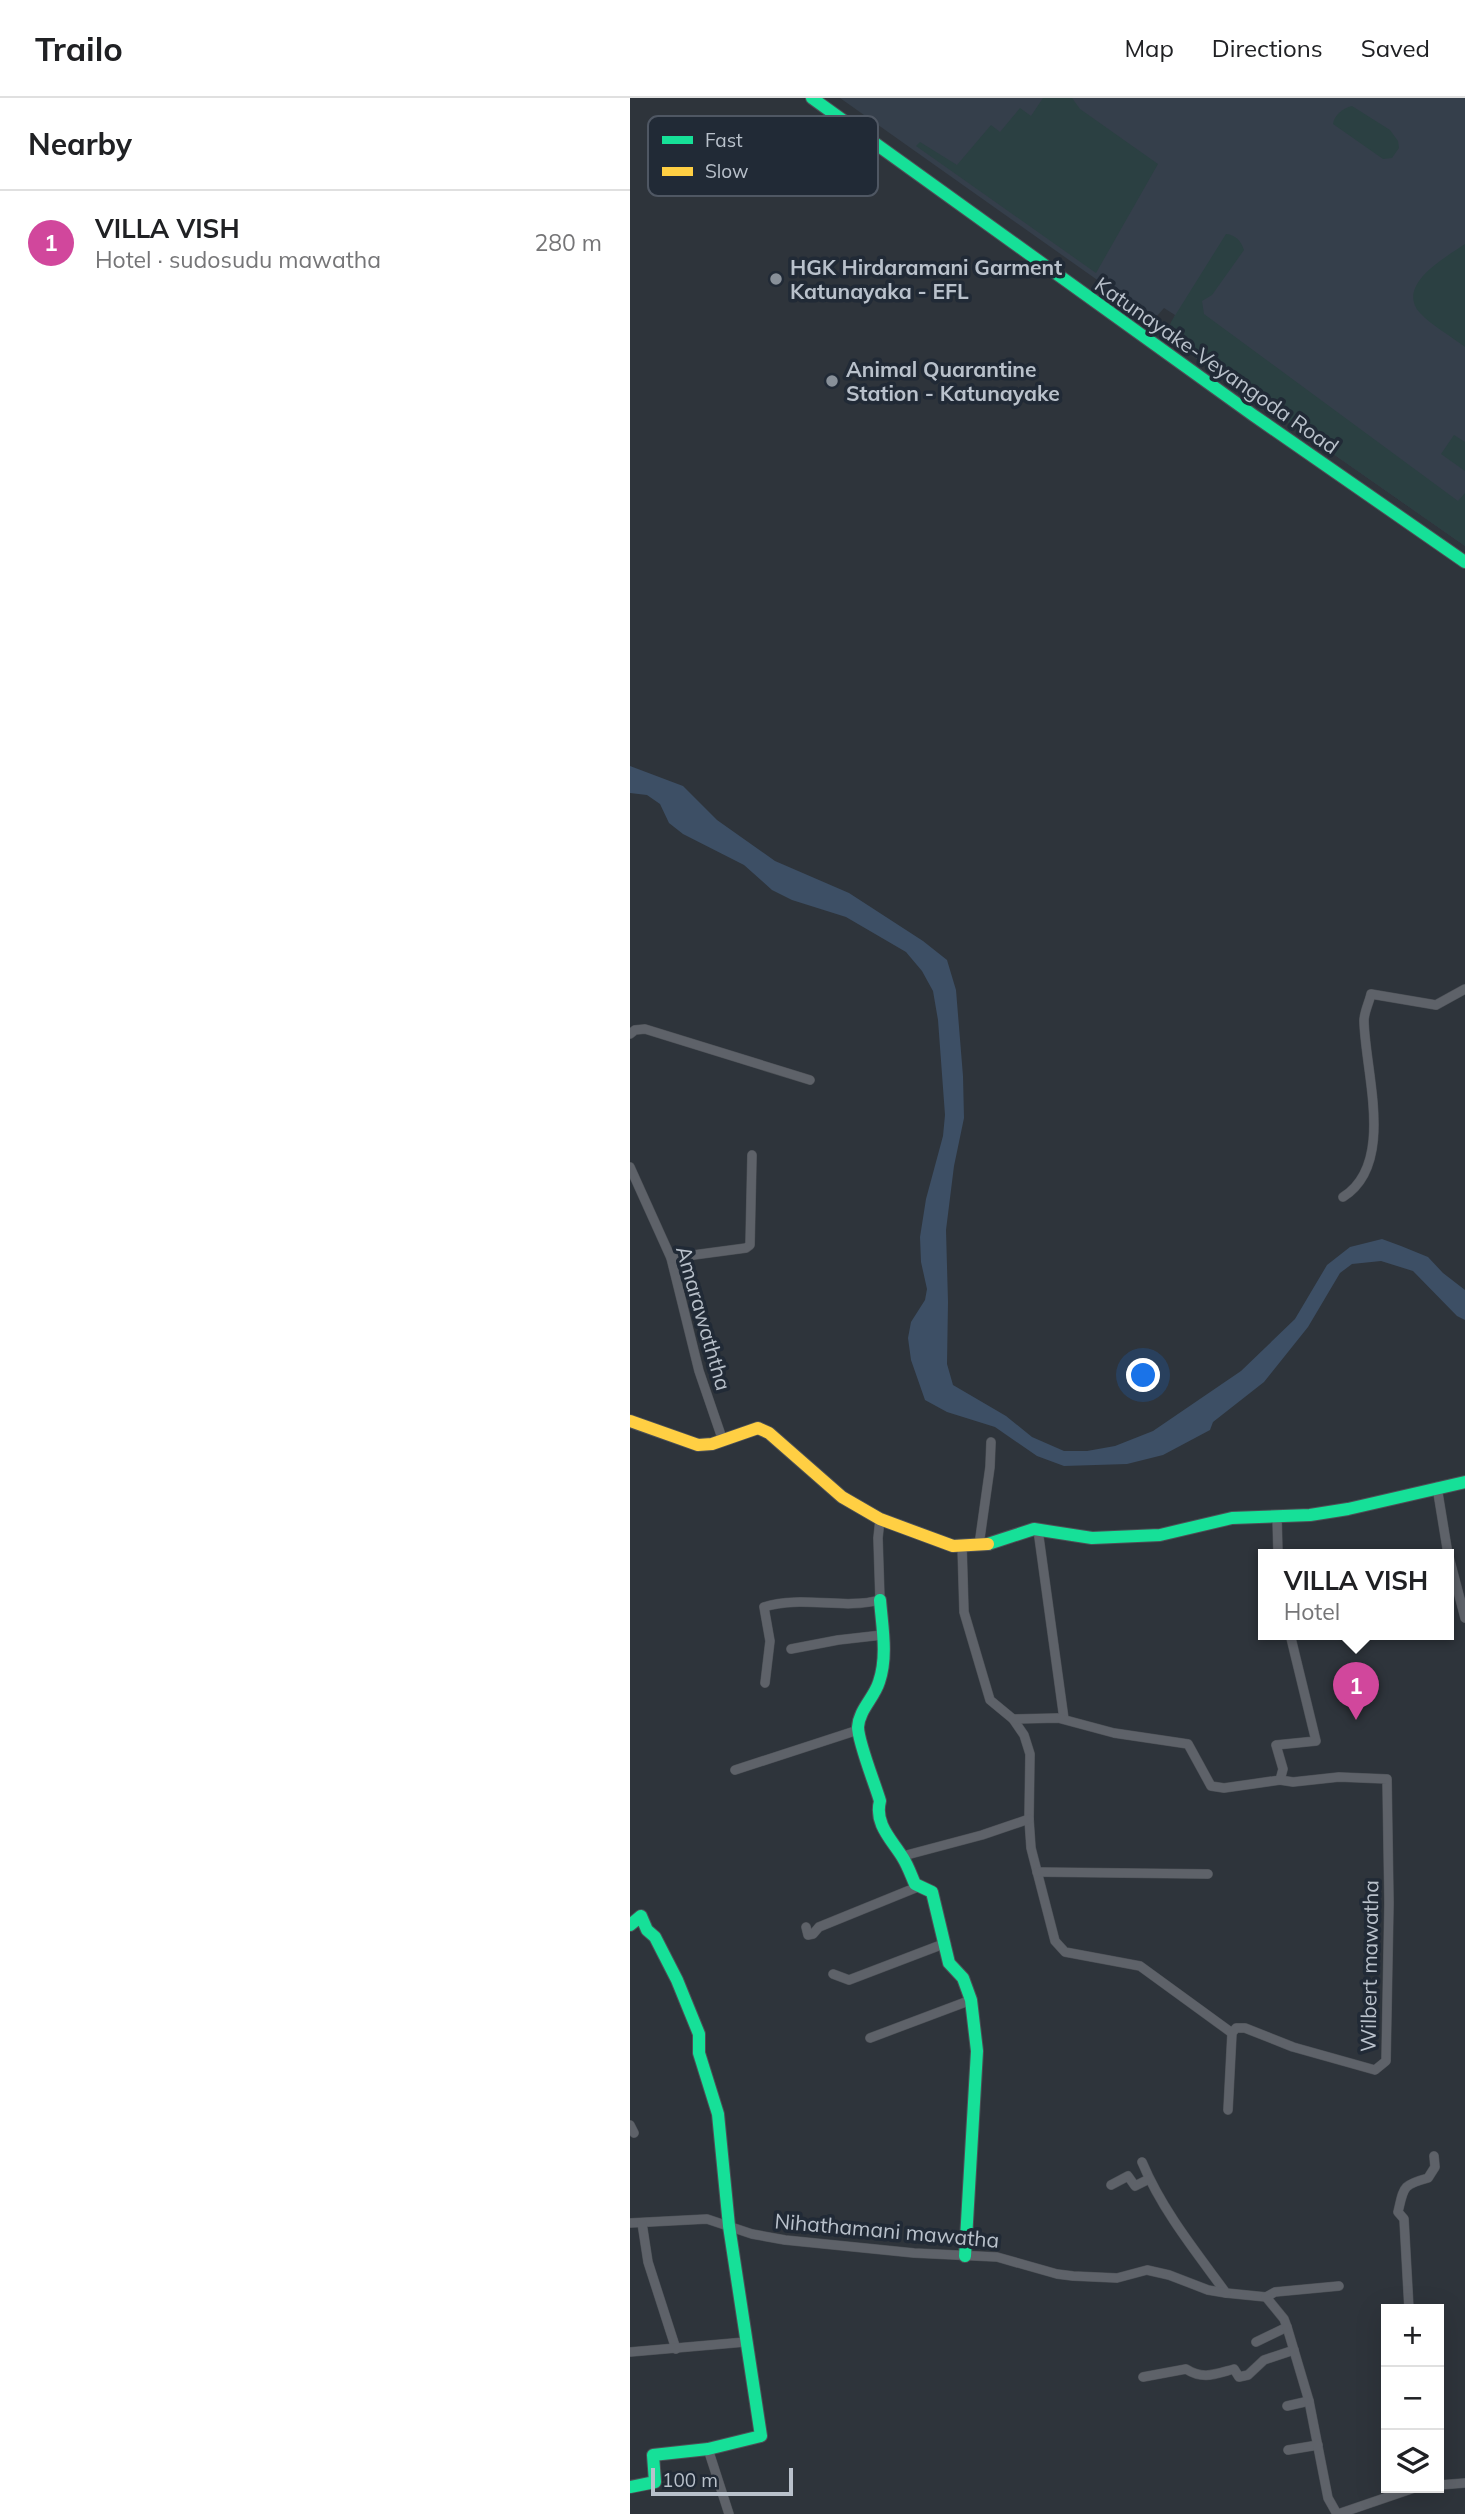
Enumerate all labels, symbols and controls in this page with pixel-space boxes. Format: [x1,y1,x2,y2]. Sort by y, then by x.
text: Trailo [35,28,123,69]
text: Map [1124,33,1174,63]
text: Directions [1212,33,1323,63]
text: Saved [1361,33,1430,63]
legend [648,116,878,196]
text: Nearby [28,125,132,163]
text: Fast [705,128,743,152]
text: Slow [705,159,749,183]
text: VILLA VISH [95,212,240,245]
text: 1 [44,228,58,257]
text: 280 m [534,228,602,257]
text: Hotel · sudosudu mawatha [95,245,381,274]
place label: HGK Hirdaramani Garment Katunayaka - EFL [790,254,1062,304]
marker: HGK Hirdaramani Garment Katunayaka - EFL [768,271,784,287]
street label: Katunayake-Veyangoda Road [1090,271,1344,459]
place label: Animal Quarantine Station - Katunayake [846,356,1060,406]
marker: Animal Quarantine Station - Katunayake [824,373,840,389]
street label: Amarawaththa [671,1243,737,1393]
your location [1126,1358,1160,1392]
popup [1258,1549,1454,1640]
text: VILLA VISH [1284,1564,1428,1597]
text: Hotel [1284,1597,1340,1626]
pin: 1 [1333,1662,1379,1720]
street label: Wilbert mawatha [1354,1880,1384,2052]
street label: Nihathamani mawatha [774,2207,1000,2253]
map controls [1381,2304,1444,2493]
button: + [1381,2304,1444,2367]
button: − [1381,2367,1444,2430]
button: layers [1381,2430,1444,2493]
scale bar [651,2465,793,2497]
text: 100 m [662,2468,718,2492]

